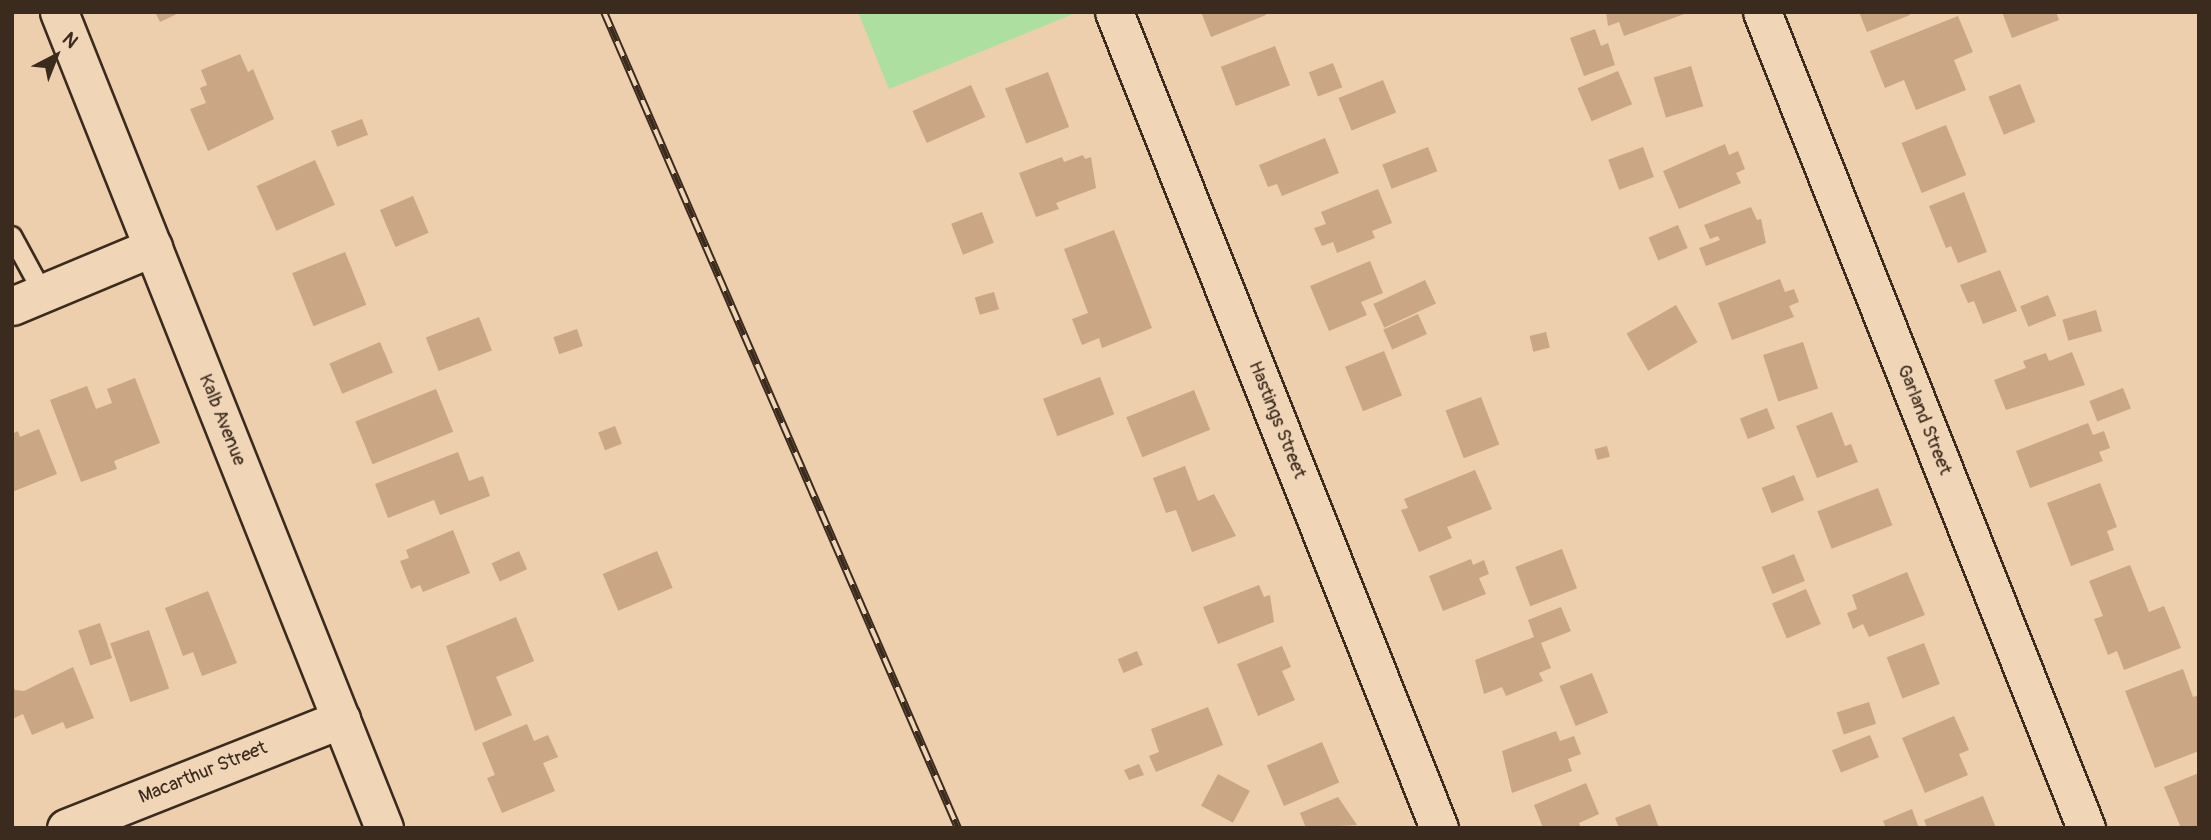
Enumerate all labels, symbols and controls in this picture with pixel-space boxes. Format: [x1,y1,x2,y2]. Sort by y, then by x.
north arrow [21,21,91,91]
text: N [57,27,83,54]
street label: Hastings Street [1243,358,1311,482]
street label: Garland Street [1892,362,1956,478]
street label: Kalb Avenue [193,371,251,469]
street label: Macarthur Street [136,737,270,809]

